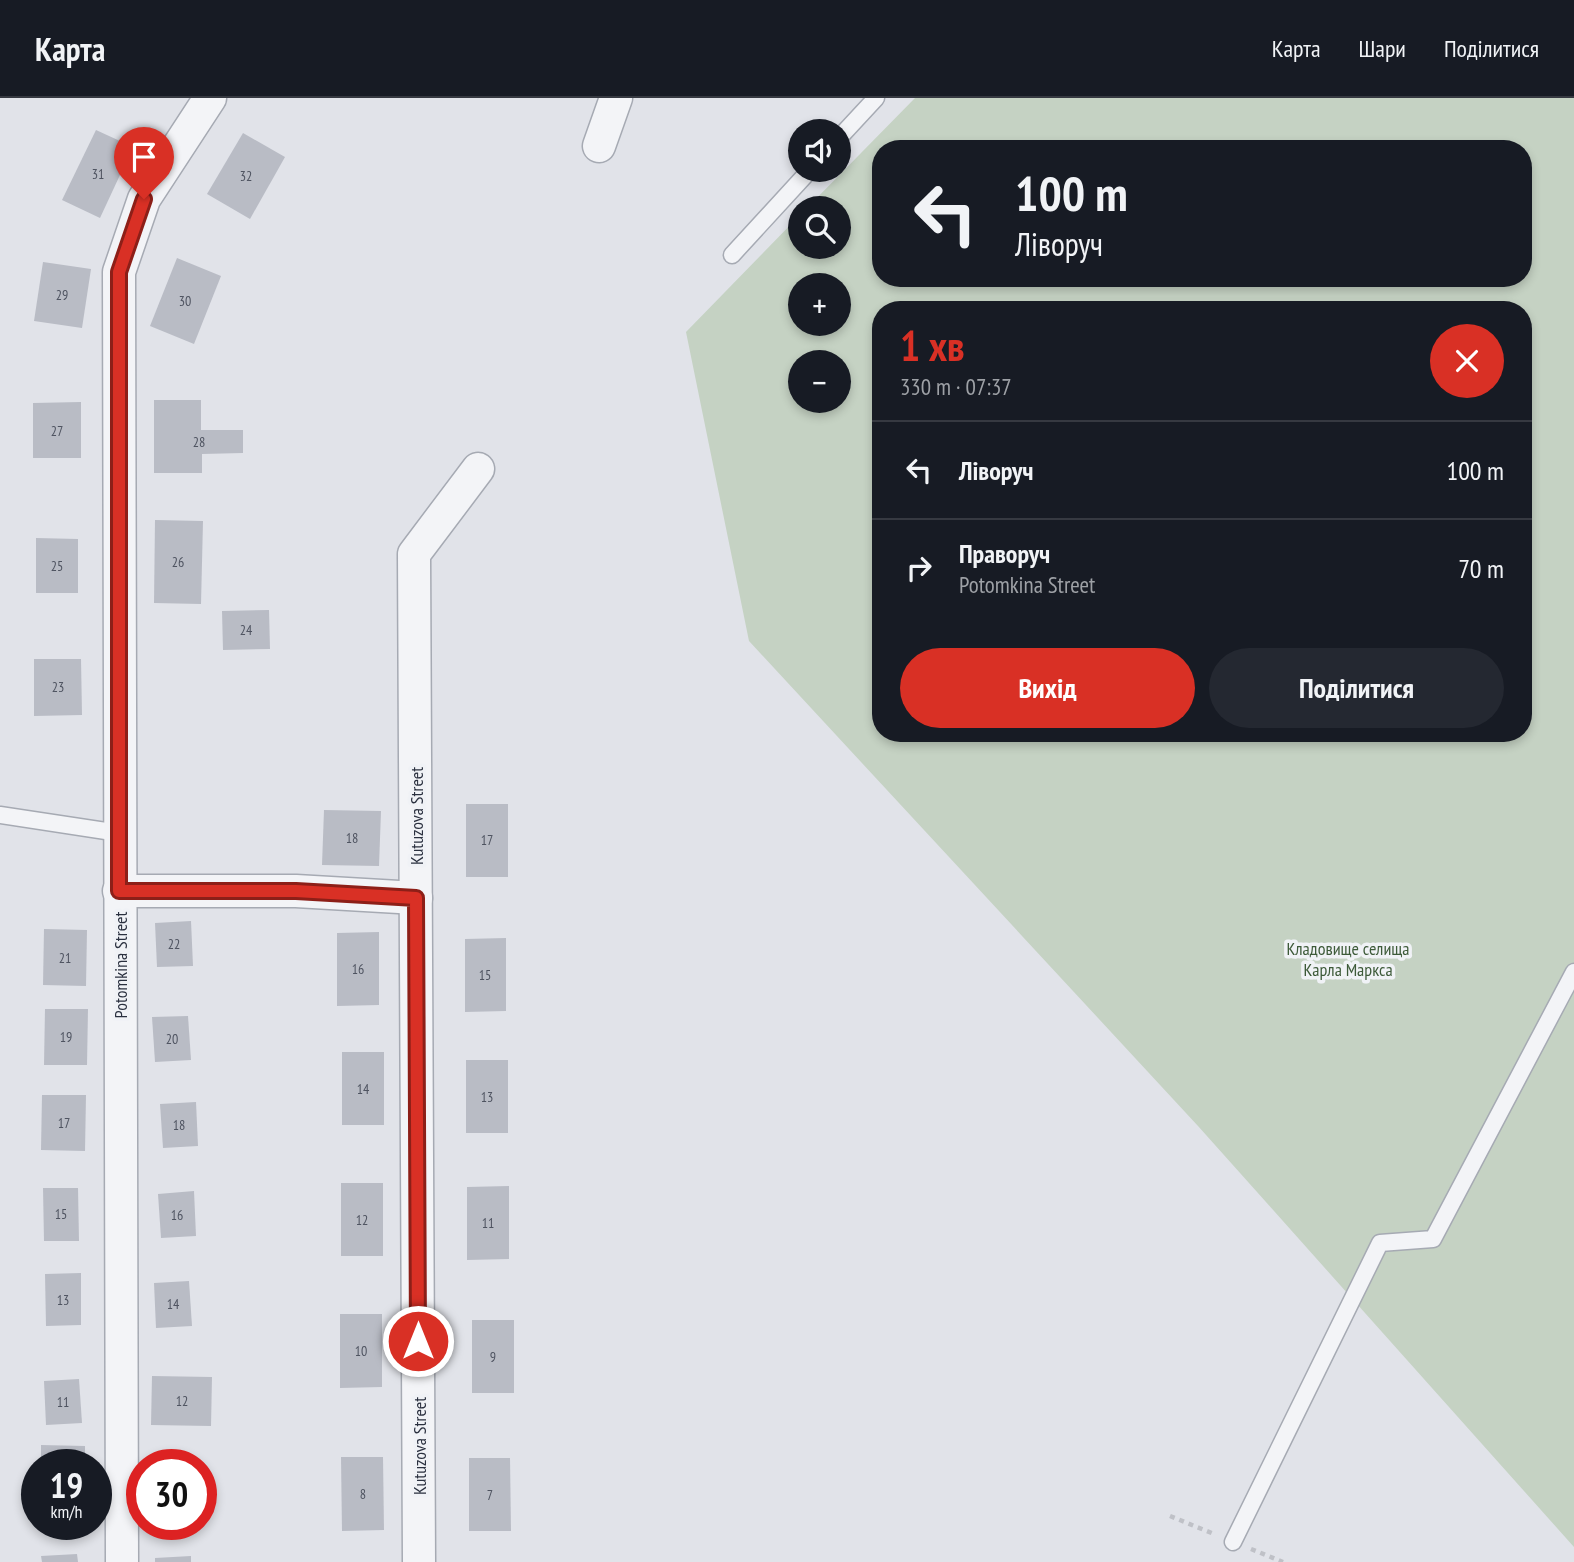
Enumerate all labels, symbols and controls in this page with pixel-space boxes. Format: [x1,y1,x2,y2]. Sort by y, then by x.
text: Карта [35,27,105,70]
text: Карта [1272,33,1321,64]
text: Шари [1359,33,1406,64]
text: Поділитися [1444,33,1539,64]
map controls [788,119,851,413]
button: sound [788,119,851,182]
pin [114,127,174,199]
icon: arrive [125,138,163,176]
text: 100 m [1015,161,1128,225]
house number: 31 [92,165,104,183]
house number: 32 [240,167,252,185]
icon: left [900,168,991,259]
button: search [788,196,851,259]
text: Ліворуч [1015,223,1103,265]
button: + [788,273,851,336]
house number: 29 [56,286,68,304]
house number: 30 [179,292,191,310]
text: 1 хв [900,318,965,373]
button: close [1430,324,1504,398]
button: − [788,350,851,413]
text: 330 m · 07:37 [900,372,1012,401]
house number: 27 [51,422,63,440]
house number: 28 [193,433,205,451]
icon: left [900,451,938,489]
text: Ліворуч [959,454,1033,487]
text: 100 m [1446,454,1504,487]
text: Праворуч [959,537,1050,570]
icon: right [900,549,938,587]
text: 70 m [1458,552,1504,585]
house number: 26 [172,553,184,571]
house number: 25 [51,557,63,575]
text: Potomkina Street [959,570,1095,599]
house number: 24 [240,621,253,639]
button: Вихід [900,648,1195,728]
button: Поділитися [1209,648,1504,728]
house number: 23 [52,678,64,696]
street label: Kutuzova Street [405,767,428,865]
house number: 18 [346,829,358,847]
house number: 17 [481,831,493,849]
street label: Potomkina Street [109,912,132,1018]
house number: 22 [168,935,180,953]
park label: Кладовище селища Карла Маркса [1287,937,1409,981]
house number: 21 [59,949,71,967]
house number: 16 [352,960,364,978]
house number: 15 [479,966,491,984]
house number: 19 [60,1028,72,1046]
house number: 20 [166,1030,178,1048]
house number: 14 [357,1080,370,1098]
house number: 13 [481,1088,493,1106]
house number: 17 [58,1114,70,1132]
house number: 18 [173,1116,185,1134]
house number: 15 [55,1205,67,1223]
house number: 16 [171,1206,183,1224]
house number: 12 [356,1211,368,1229]
house number: 11 [482,1214,494,1232]
house number: 13 [57,1291,69,1309]
house number: 14 [167,1295,180,1313]
position arrow [381,1304,455,1378]
house number: 10 [355,1342,367,1360]
house number: 9 [490,1348,496,1366]
house number: 12 [176,1392,188,1410]
house number: 11 [57,1393,69,1411]
street label: Kutuzova Street [408,1397,431,1495]
speed limit sign: 30 [126,1449,217,1540]
text: 19 [50,1462,83,1508]
house number: 8 [360,1485,366,1503]
house number: 7 [487,1486,493,1504]
text: km/h [51,1500,82,1523]

